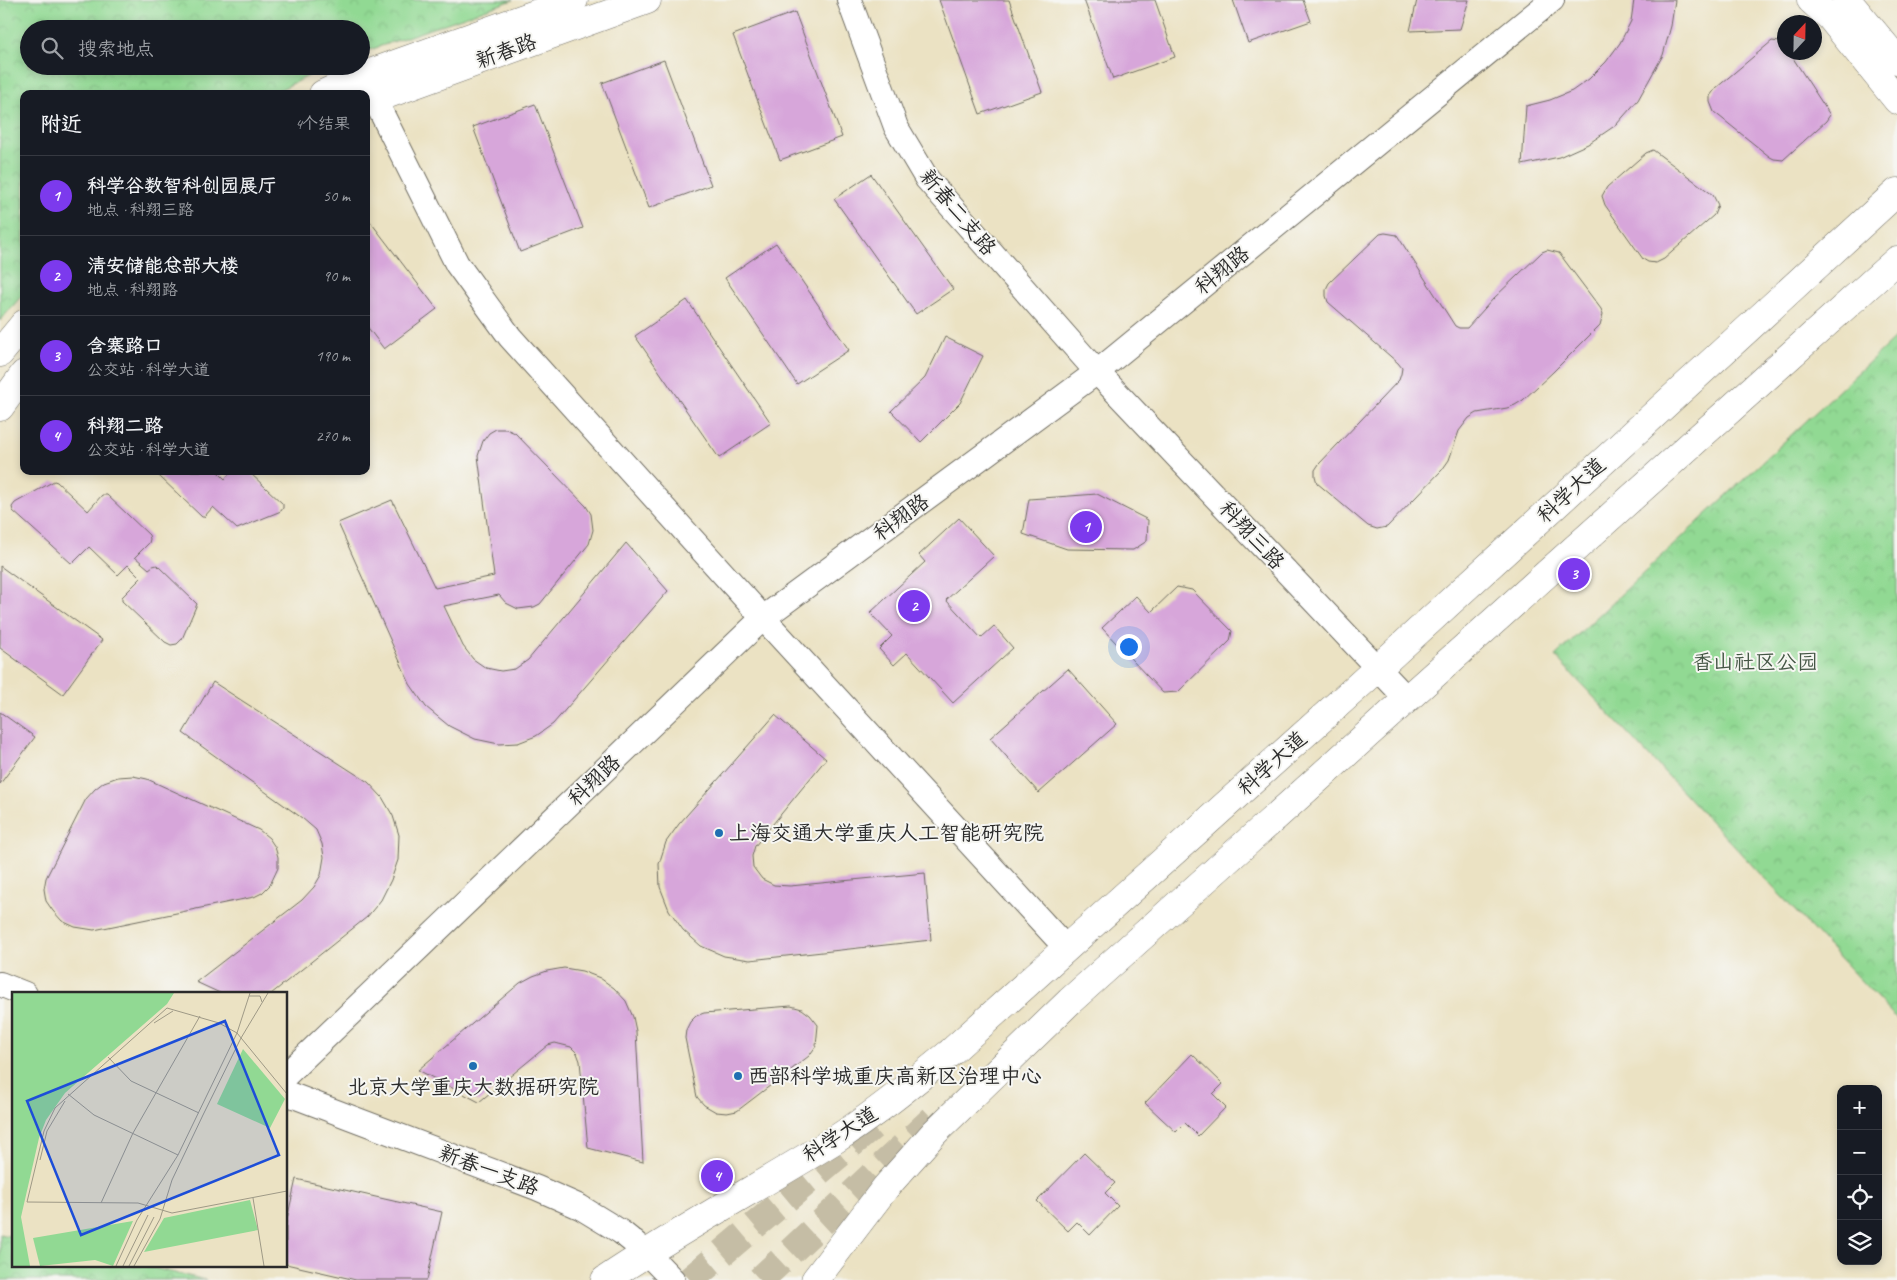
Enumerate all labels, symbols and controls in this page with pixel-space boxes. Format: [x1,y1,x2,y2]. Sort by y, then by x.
north arrow [1777,15,1822,60]
search box [20,20,370,75]
street label: 新春路 [472,28,540,74]
icon: search [38,34,66,62]
text: 搜索地点 [78,37,154,61]
text: 附近 [40,111,82,137]
text: 4个结果 [295,114,350,134]
street label: 新春二支路 [914,163,1002,261]
text: 科学谷数智科创园展厅 [87,174,277,198]
text: 1 [52,186,60,206]
text: 50 m [323,186,350,206]
text: 地点 · 科翔三路 [87,200,194,220]
street label: 科翔路 [1189,240,1255,300]
text: 清安储能总部大楼 [87,254,239,278]
text: 2 [52,266,60,286]
text: 90 m [323,266,350,286]
text: 地点 · 科翔路 [87,280,178,300]
text: 含寨路口 [87,334,163,358]
text: 3 [52,346,60,366]
text: 190 m [316,346,350,366]
text: 公交站 · 科学大道 [87,360,210,380]
text: 科翔二路 [87,414,163,438]
text: 4 [52,426,60,446]
text: 270 m [316,426,350,446]
text: 公交站 · 科学大道 [87,440,210,460]
street label: 科学大道 [1531,452,1611,528]
street label: 科翔路 [868,488,934,546]
street label: 科翔三路 [1214,495,1290,575]
pin: 1 [1070,508,1102,546]
pin: 3 [1558,555,1590,593]
pin: 2 [898,587,930,625]
your location [1116,634,1142,660]
park label: 香山社区公园 [1692,649,1818,675]
street label: 科学大道 [1232,725,1312,801]
street label: 科翔路 [562,749,626,811]
place label: 上海交通大学重庆人工智能研究院 [729,820,1044,846]
marker: 上海交通大学重庆人工智能研究院 [713,827,725,839]
inset map [12,992,288,1268]
marker: 北京大学重庆大数据研究院 [467,1060,479,1072]
place label: 西部科学城重庆高新区治理中心 [748,1063,1042,1089]
marker: 西部科学城重庆高新区治理中心 [732,1070,744,1082]
place label: 北京大学重庆大数据研究院 [347,1074,599,1100]
map controls [1837,1085,1882,1265]
button: + [1837,1085,1882,1130]
street label: 科学大道 [798,1100,882,1168]
button: − [1837,1130,1882,1175]
street label: 新春一支路 [435,1139,543,1201]
pin: 4 [701,1157,733,1195]
button: locate [1837,1175,1882,1220]
button: layers [1837,1220,1882,1265]

